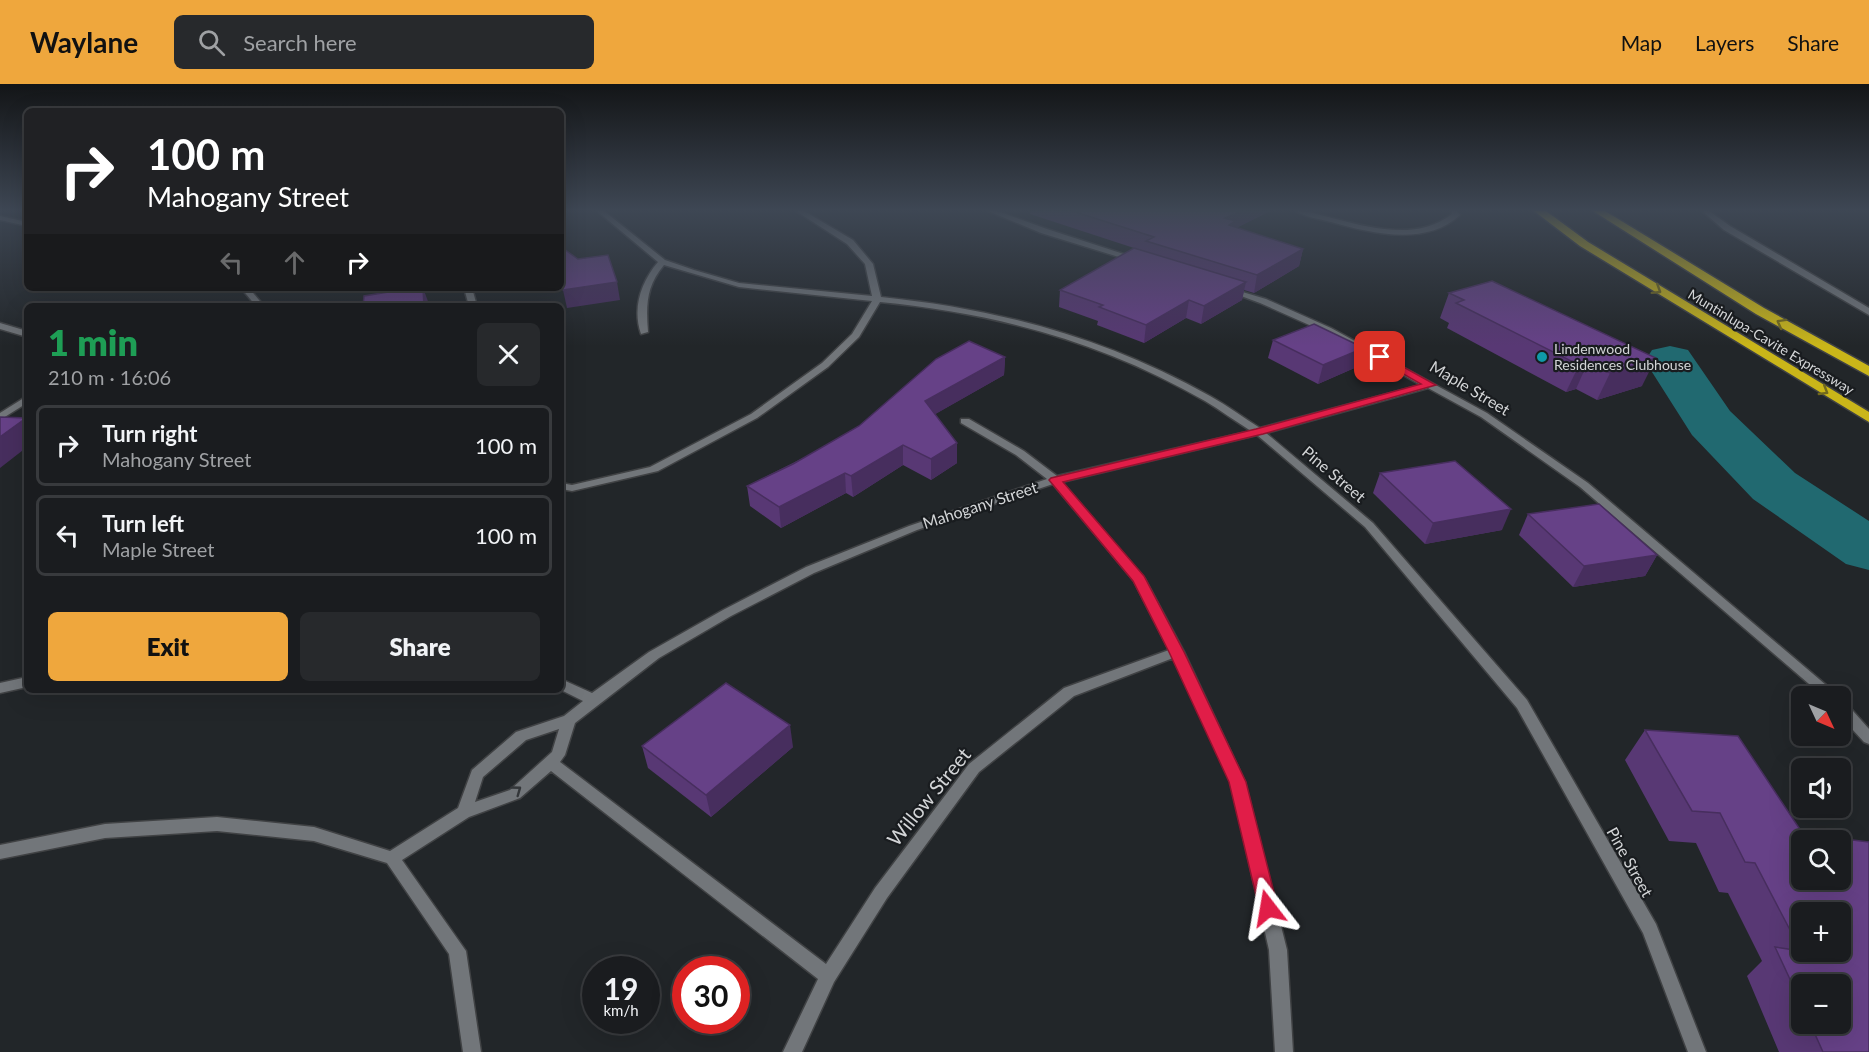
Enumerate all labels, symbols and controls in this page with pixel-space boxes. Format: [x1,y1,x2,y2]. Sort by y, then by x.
search box [174,15,594,69]
text: Waylane [30,25,138,59]
icon: search [195,26,228,59]
text: Search here [243,29,357,56]
text: Map [1621,30,1662,55]
text: Layers [1695,30,1754,55]
text: Share [1787,30,1839,55]
text: 100 m [147,129,265,179]
icon: right [48,132,126,210]
text: Mahogany Street [147,180,349,213]
icon: left [215,246,248,279]
icon: ahead [278,246,311,279]
icon: right [341,246,374,279]
one-way arrow [1651,283,1662,294]
street label: Muntinlupa-Cavite Expressway [1685,285,1858,398]
one-way arrow [1777,319,1787,330]
text: 1 min [48,320,138,364]
button: close [477,323,540,386]
pin [1354,331,1405,382]
icon: arrive [1363,340,1396,373]
place label: Lindenwood Residences Clubhouse [1554,340,1691,373]
marker: Lindenwood Residences Clubhouse [1535,350,1549,364]
street label: Maple Street [1427,356,1514,419]
text: 210 m · 16:06 [48,365,171,389]
one-way arrow [1818,384,1828,396]
text: Turn right [102,420,197,447]
icon: right [51,429,84,462]
text: 100 m [475,432,537,459]
street label: Pine Street [1299,442,1370,506]
text: Mahogany Street [102,447,252,471]
street label: Mahogany Street [920,477,1040,532]
text: Turn left [102,510,184,537]
icon: left [51,519,84,552]
text: 100 m [475,522,537,549]
text: Maple Street [102,537,214,561]
button: Exit [48,612,288,681]
button: Share [300,612,540,681]
north arrow [1791,686,1851,746]
map controls [1791,686,1851,1034]
street label: Willow Street [881,743,975,850]
button: sound [1791,758,1851,818]
one-way arrow [511,786,522,797]
street label: Pine Street [1603,823,1658,900]
button: search [1791,830,1851,890]
position arrow [1236,876,1300,940]
button: + [1791,902,1851,962]
speed limit sign: 30 [672,956,750,1034]
text: 19 [604,970,638,1006]
button: − [1791,974,1851,1034]
text: km/h [603,1001,639,1019]

